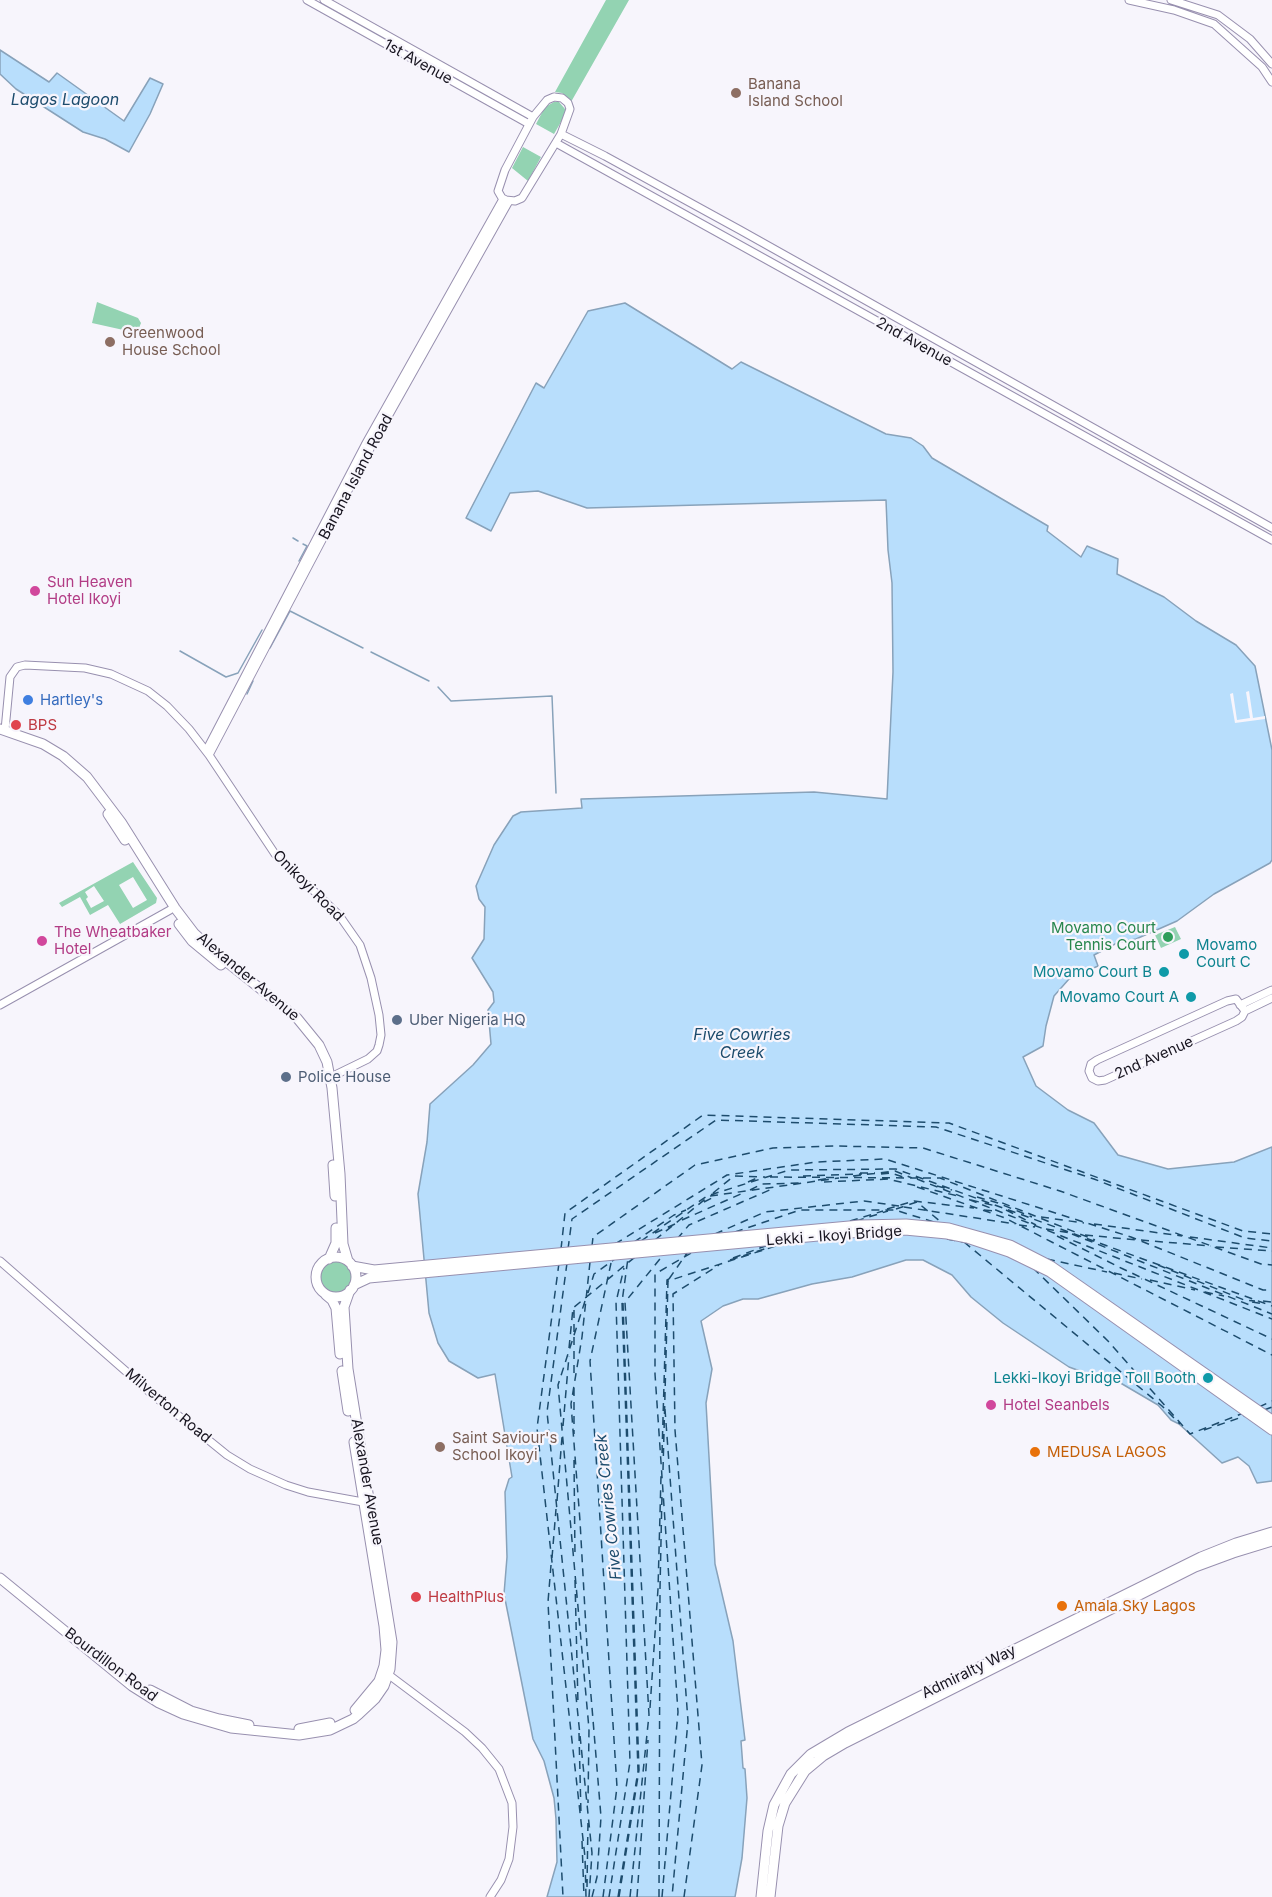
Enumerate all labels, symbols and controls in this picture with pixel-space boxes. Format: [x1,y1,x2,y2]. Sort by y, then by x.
street label: 1st Avenue [380,36,456,88]
place label: Banana Island School [748,75,843,110]
marker: Banana Island School [729,86,743,100]
water label: Lagos Lagoon [11,90,119,110]
street label: 2nd Avenue [873,314,955,370]
place label: Greenwood House School [122,324,221,359]
marker: Greenwood House School [103,335,117,349]
street label: Banana Island Road [315,411,397,543]
place label: Sun Heaven Hotel Ikoyi [47,573,133,608]
marker: Sun Heaven Hotel Ikoyi [28,584,42,598]
place label: Hartley's [40,691,103,709]
marker: Hartley's [21,693,35,707]
place label: BPS [28,716,57,734]
marker: BPS [9,718,23,732]
street label: Onikoyi Road [269,847,347,925]
place label: Movamo Court Tennis Court [1051,919,1156,954]
place label: The Wheatbaker Hotel [54,923,171,958]
street label: Alexander Avenue [193,929,303,1025]
marker: Movamo Court Tennis Court [1161,930,1175,944]
marker: The Wheatbaker Hotel [35,934,49,948]
place label: Movamo Court C [1196,936,1257,971]
marker: Movamo Court C [1177,947,1191,961]
place label: Movamo Court B [1033,963,1152,981]
marker: Movamo Court B [1157,965,1171,979]
place label: Movamo Court A [1059,988,1179,1006]
marker: Movamo Court A [1184,990,1198,1004]
place label: Uber Nigeria HQ [409,1011,526,1029]
marker: Uber Nigeria HQ [390,1013,404,1027]
water label: Five Cowries Creek [693,1025,791,1063]
street label: 2nd Avenue [1112,1033,1196,1083]
place label: Police House [298,1068,391,1086]
marker: Police House [279,1070,293,1084]
street label: Lekki - Ikoyi Bridge [766,1222,902,1250]
street label: Milverton Road [121,1365,215,1447]
place label: Lekki-Ikoyi Bridge Toll Booth [994,1369,1196,1387]
marker: Lekki-Ikoyi Bridge Toll Booth [1201,1371,1215,1385]
place label: Hotel Seanbels [1003,1396,1110,1414]
marker: Hotel Seanbels [984,1398,998,1412]
street label: Alexander Avenue [347,1417,387,1547]
place label: Saint Saviour's School Ikoyi [452,1429,557,1464]
water label: Five Cowries Creek [592,1433,626,1581]
marker: Saint Saviour's School Ikoyi [433,1440,447,1454]
place label: MEDUSA LAGOS [1047,1443,1166,1461]
marker: MEDUSA LAGOS [1028,1445,1042,1459]
place label: HealthPlus [428,1588,504,1606]
marker: HealthPlus [409,1590,423,1604]
place label: Amala Sky Lagos [1074,1597,1196,1615]
marker: Amala Sky Lagos [1055,1599,1069,1613]
street label: Bourdillon Road [61,1624,161,1706]
street label: Admiralty Way [919,1641,1019,1703]

